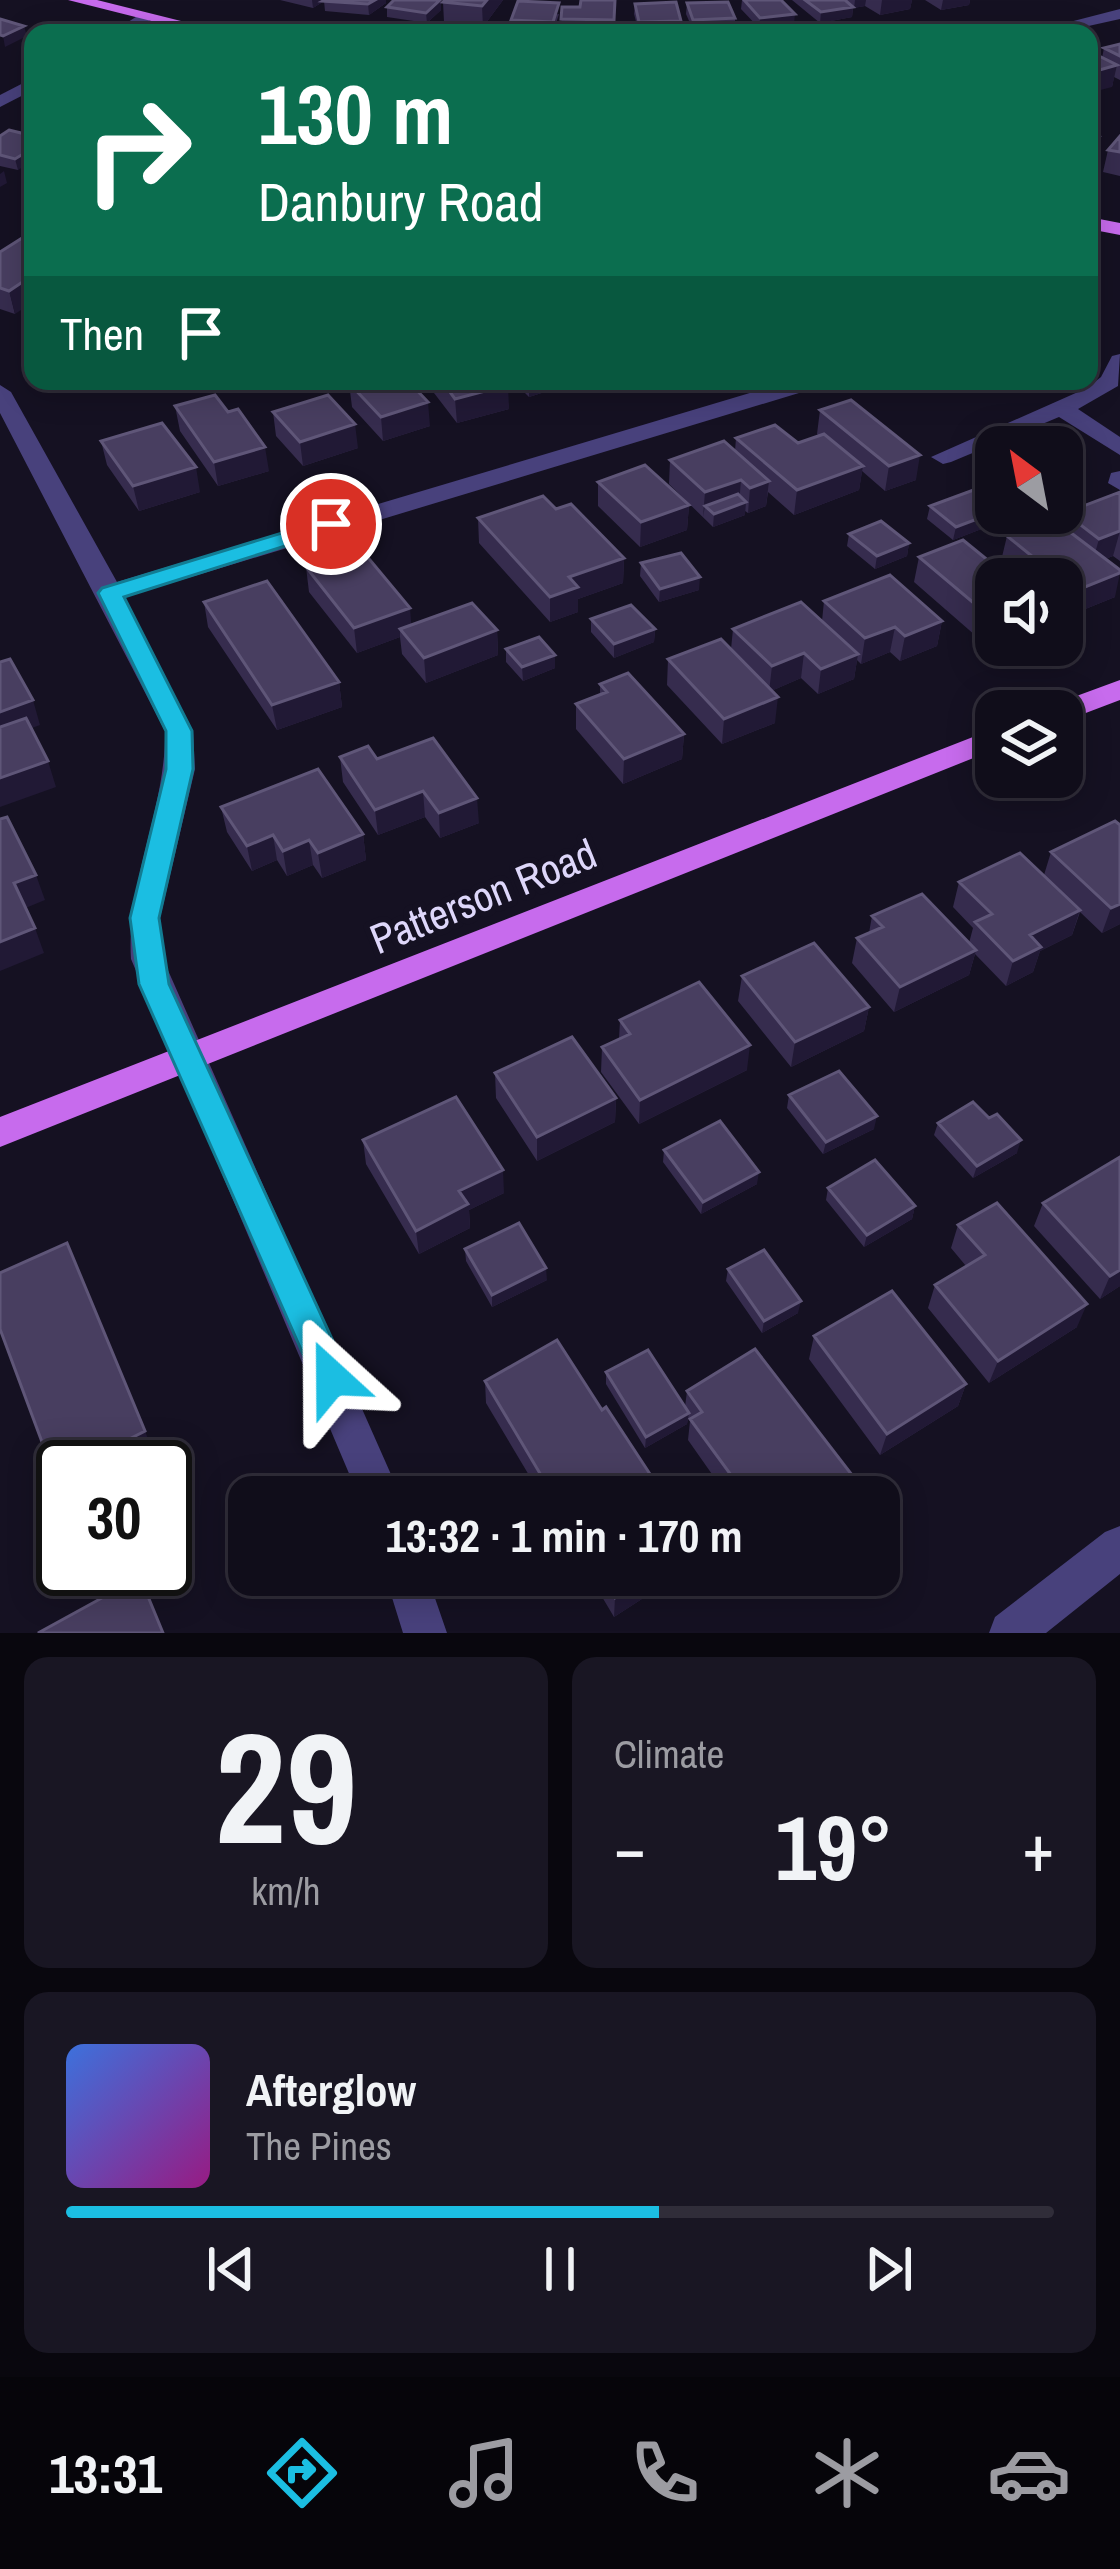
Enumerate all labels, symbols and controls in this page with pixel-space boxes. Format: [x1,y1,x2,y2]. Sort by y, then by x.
text: 130 m [258,57,453,170]
icon: right [60,72,216,228]
text: Danbury Road [258,165,544,238]
icon: arrive [168,300,234,366]
text: Then [60,303,144,364]
north arrow [975,426,1083,534]
map controls [975,426,1083,798]
pin [280,473,382,575]
icon: arrive [298,491,364,557]
button: sound [975,558,1083,666]
button: layers [975,690,1083,798]
street label: Patterson Road [362,825,604,967]
position arrow [269,1315,395,1441]
speed limit sign: 30 [36,1440,192,1596]
text: 13:32 · 1 min · 170 m [386,1505,742,1566]
text: 29 [215,1682,357,1892]
text: Climate [614,1728,724,1780]
text: 19° [775,1787,893,1908]
text: − [614,1803,646,1892]
text: + [1022,1803,1054,1892]
text: km/h [251,1865,321,1917]
text: Afterglow [246,2059,416,2120]
text: The Pines [246,2120,392,2172]
icon: previous [198,2236,264,2302]
icon: pause [527,2236,593,2302]
icon: next [856,2236,922,2302]
icon: directions [260,2431,344,2515]
icon: music [442,2431,526,2515]
icon: phone [623,2431,707,2515]
icon: climate [805,2431,889,2515]
icon: car [987,2431,1071,2515]
text: 13:31 [49,2437,162,2510]

